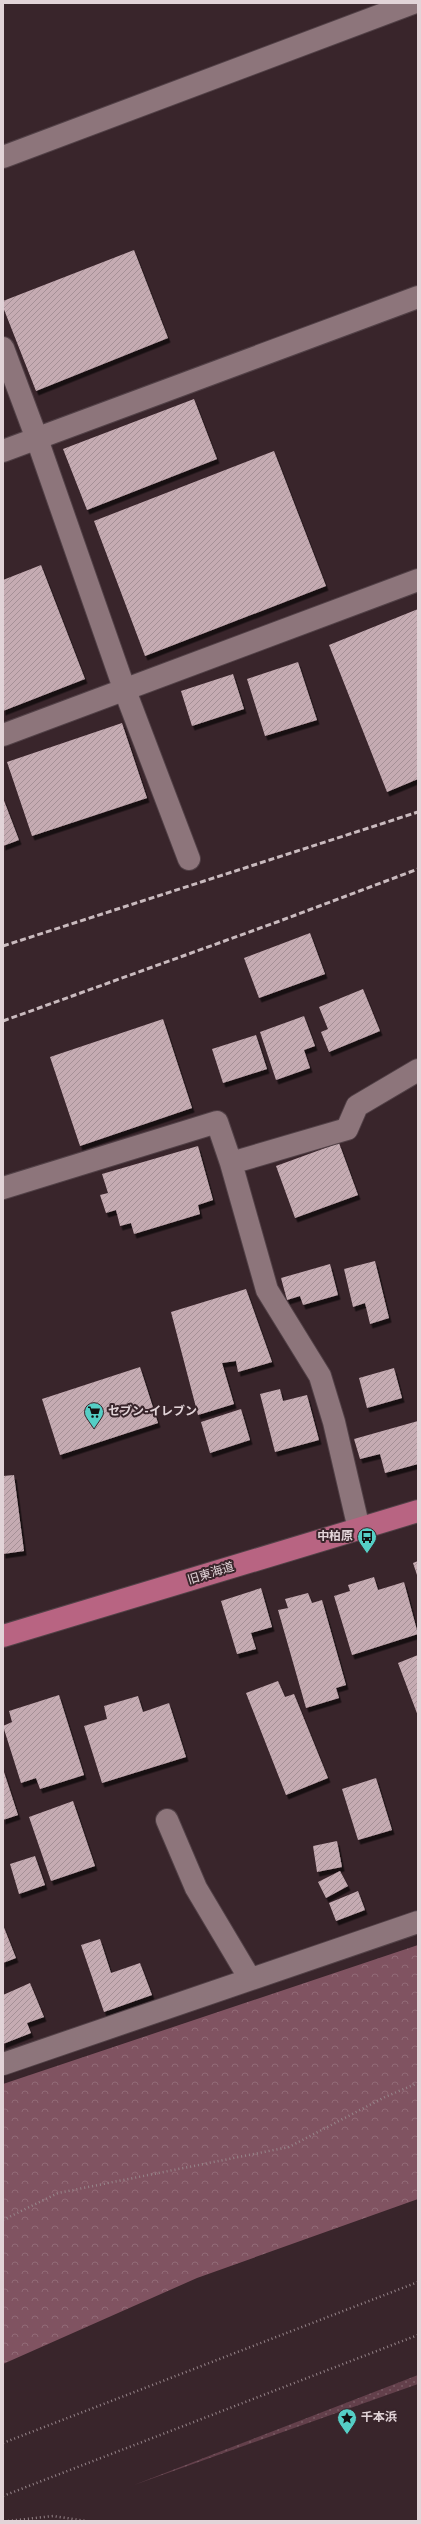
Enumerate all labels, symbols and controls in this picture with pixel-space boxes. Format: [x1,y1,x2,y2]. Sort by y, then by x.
supermarket icon: セブン-イレブン [83,1401,105,1429]
place label: セブン-イレブン [108,1404,197,1420]
bus stop icon: 中柏原 [356,1526,378,1554]
place label: 中柏原 [317,1529,353,1545]
street label: 旧東海道 [186,1559,236,1589]
place icon: 千本浜 [336,2407,358,2435]
place label: 千本浜 [361,2410,397,2426]

